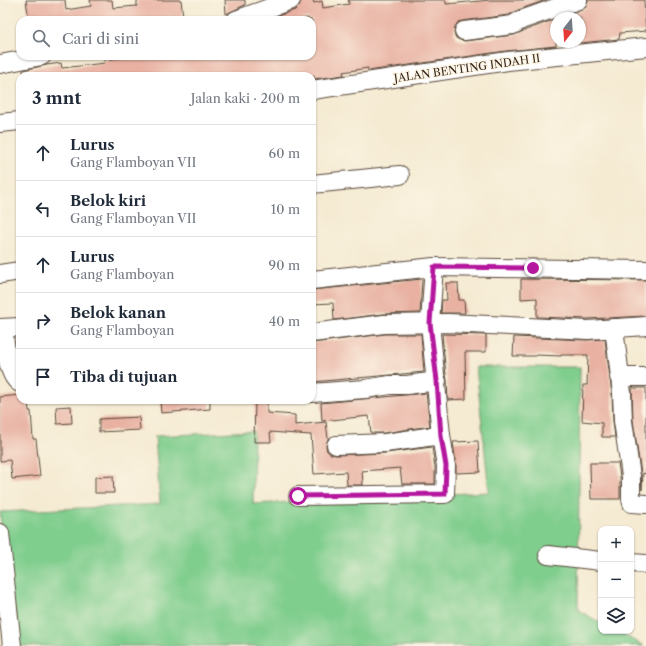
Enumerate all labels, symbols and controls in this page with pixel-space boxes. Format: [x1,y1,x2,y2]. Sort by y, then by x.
north arrow [550,12,586,48]
search box [16,16,316,60]
icon: search [30,27,52,49]
text: Cari di sini [62,29,139,48]
street label: JALAN BENTING INDAH II [391,51,541,85]
text: 3 mnt [32,88,81,108]
text: Jalan kaki · 200 m [191,90,300,106]
text: Lurus [70,135,115,154]
icon: ahead [32,142,54,164]
text: 60 m [269,145,300,161]
text: Gang Flamboyan VII [70,154,197,170]
text: Belok kiri [70,191,146,210]
icon: left [32,198,54,220]
text: 10 m [271,201,300,217]
text: Gang Flamboyan VII [70,210,197,226]
text: Lurus [70,247,115,266]
icon: ahead [32,254,54,276]
text: 90 m [269,257,300,273]
route end [524,259,542,277]
text: Gang Flamboyan [70,266,174,282]
text: Belok kanan [70,303,166,322]
icon: right [32,310,54,332]
text: 40 m [269,313,300,329]
text: Gang Flamboyan [70,322,174,338]
icon: arrive [32,366,54,388]
text: Tiba di tujuan [70,367,178,386]
route start [289,487,307,505]
map controls [598,526,634,634]
button: + [598,526,634,562]
button: − [598,562,634,598]
button: layers [598,598,634,634]

